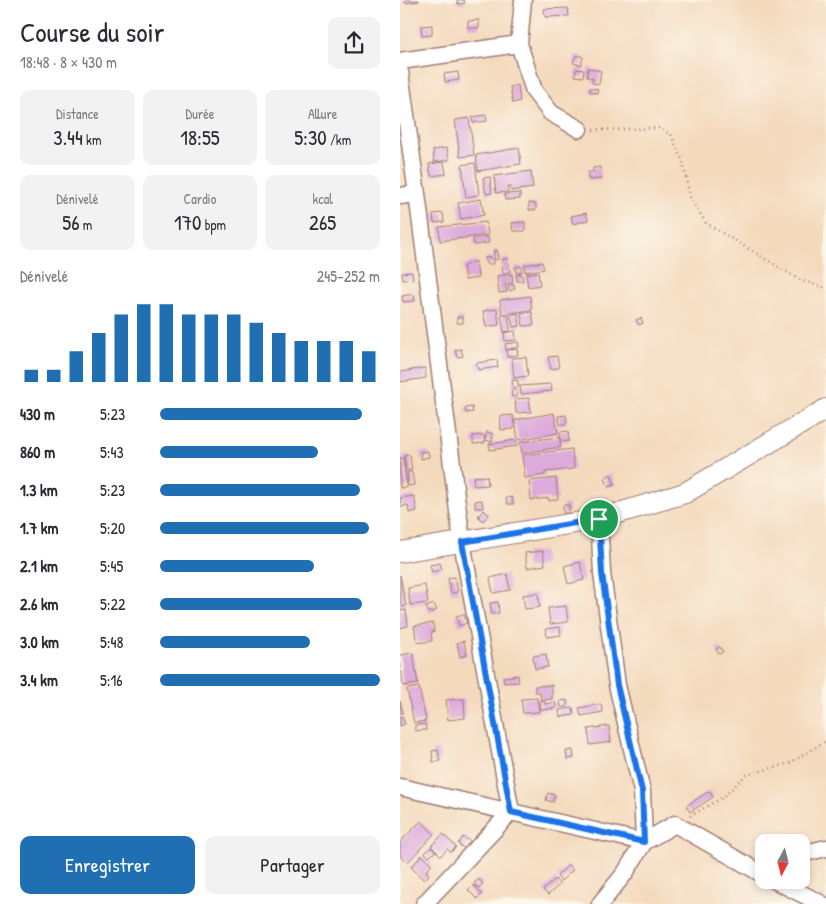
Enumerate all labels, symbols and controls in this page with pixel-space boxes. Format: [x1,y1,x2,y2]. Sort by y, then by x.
text: Course du soir [20,13,165,51]
button: share [328,17,380,69]
text: 18:48 · 8 × 430 m [20,51,117,73]
text: Distance [56,104,99,123]
text: Durée [186,104,214,123]
text: Allure [308,104,337,123]
text: 3.44 [53,123,83,152]
text: 18:55 [180,123,220,152]
text: 5:30 [294,123,327,152]
text: km [83,130,101,149]
text: /km [327,130,351,149]
text: Dénivelé [56,189,98,208]
text: Cardio [184,189,216,208]
text: kcal [312,189,333,208]
text: 56 [62,208,80,237]
text: 170 [174,208,201,237]
text: 265 [309,208,336,237]
text: m [80,215,92,234]
text: bpm [201,215,226,234]
text: Dénivelé [20,265,68,287]
text: 245–252 m [317,265,380,287]
text: 430 m [20,403,55,425]
text: 5:23 [100,403,125,425]
text: 860 m [20,441,55,463]
text: 5:43 [100,441,124,463]
text: 1.3 km [20,479,58,501]
text: 5:23 [100,479,125,501]
pin [578,498,620,540]
icon: arrive [585,505,613,533]
text: 1.7 km [20,517,58,539]
text: 5:20 [100,517,125,539]
text: 2.1 km [20,555,58,577]
text: 5:45 [100,555,123,577]
text: 2.6 km [20,593,59,615]
text: 5:22 [100,593,125,615]
text: 3.0 km [20,631,59,653]
text: 5:48 [100,631,123,653]
text: 3.4 km [20,669,58,691]
text: 5:16 [100,669,123,691]
north arrow [755,834,810,889]
map controls [755,834,810,889]
button: Enregistrer [20,836,195,894]
button: Partager [205,836,380,894]

